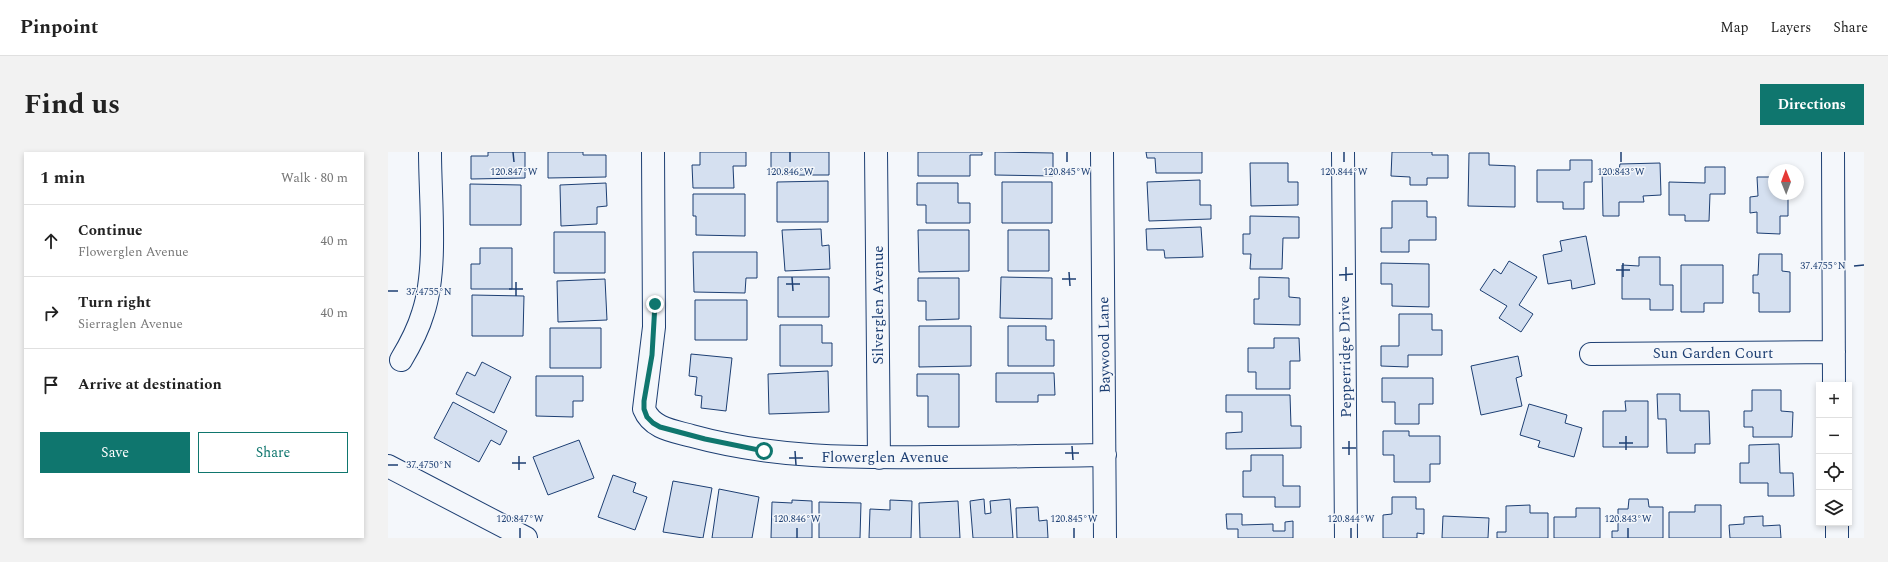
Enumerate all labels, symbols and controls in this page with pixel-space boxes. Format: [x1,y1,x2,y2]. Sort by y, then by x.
text: Pinpoint [20,13,98,42]
text: Map [1720,17,1749,38]
text: Layers [1771,17,1811,38]
text: Share [1833,17,1868,38]
text: Find us [24,83,120,126]
button: Directions [1760,84,1864,125]
text: 120.847°W [490,164,538,180]
text: 120.846°W [766,164,814,180]
text: 120.845°W [1043,164,1091,180]
text: 120.844°W [1320,164,1368,180]
text: 120.843°W [1597,164,1645,180]
north arrow [1768,164,1804,200]
text: 1 min [40,165,85,191]
text: Walk · 80 m [281,168,348,188]
text: Continue [78,219,143,242]
icon: ahead [40,230,62,252]
text: 40 m [321,231,348,251]
text: Flowerglen Avenue [78,242,189,262]
street label: Silverglen Avenue [867,245,890,365]
text: 37.4755°N [1800,258,1846,274]
text: 37.4755°N [406,284,452,300]
text: Turn right [78,291,151,314]
route end [646,295,664,313]
street label: Baywood Lane [1092,296,1117,394]
street label: Pepperridge Drive [1333,296,1358,418]
icon: right [40,302,62,324]
text: 40 m [321,303,348,323]
text: Sierraglen Avenue [78,314,183,334]
street label: Sun Garden Court [1653,342,1773,365]
text: Arrive at destination [78,373,222,396]
icon: arrive [40,374,62,396]
map controls [1816,382,1852,526]
button: + [1816,382,1852,418]
button: − [1816,418,1852,454]
button: Save [40,432,190,473]
button: Share [198,432,348,473]
route start [755,442,773,460]
street label: Flowerglen Avenue [821,446,949,469]
button: locate [1816,454,1852,490]
text: 37.4750°N [406,457,452,473]
button: layers [1816,490,1852,526]
text: 120.847°W [496,511,544,527]
text: 120.846°W [773,511,821,527]
text: 120.845°W [1050,511,1098,527]
text: 120.844°W [1327,511,1375,527]
text: 120.843°W [1604,511,1652,527]

